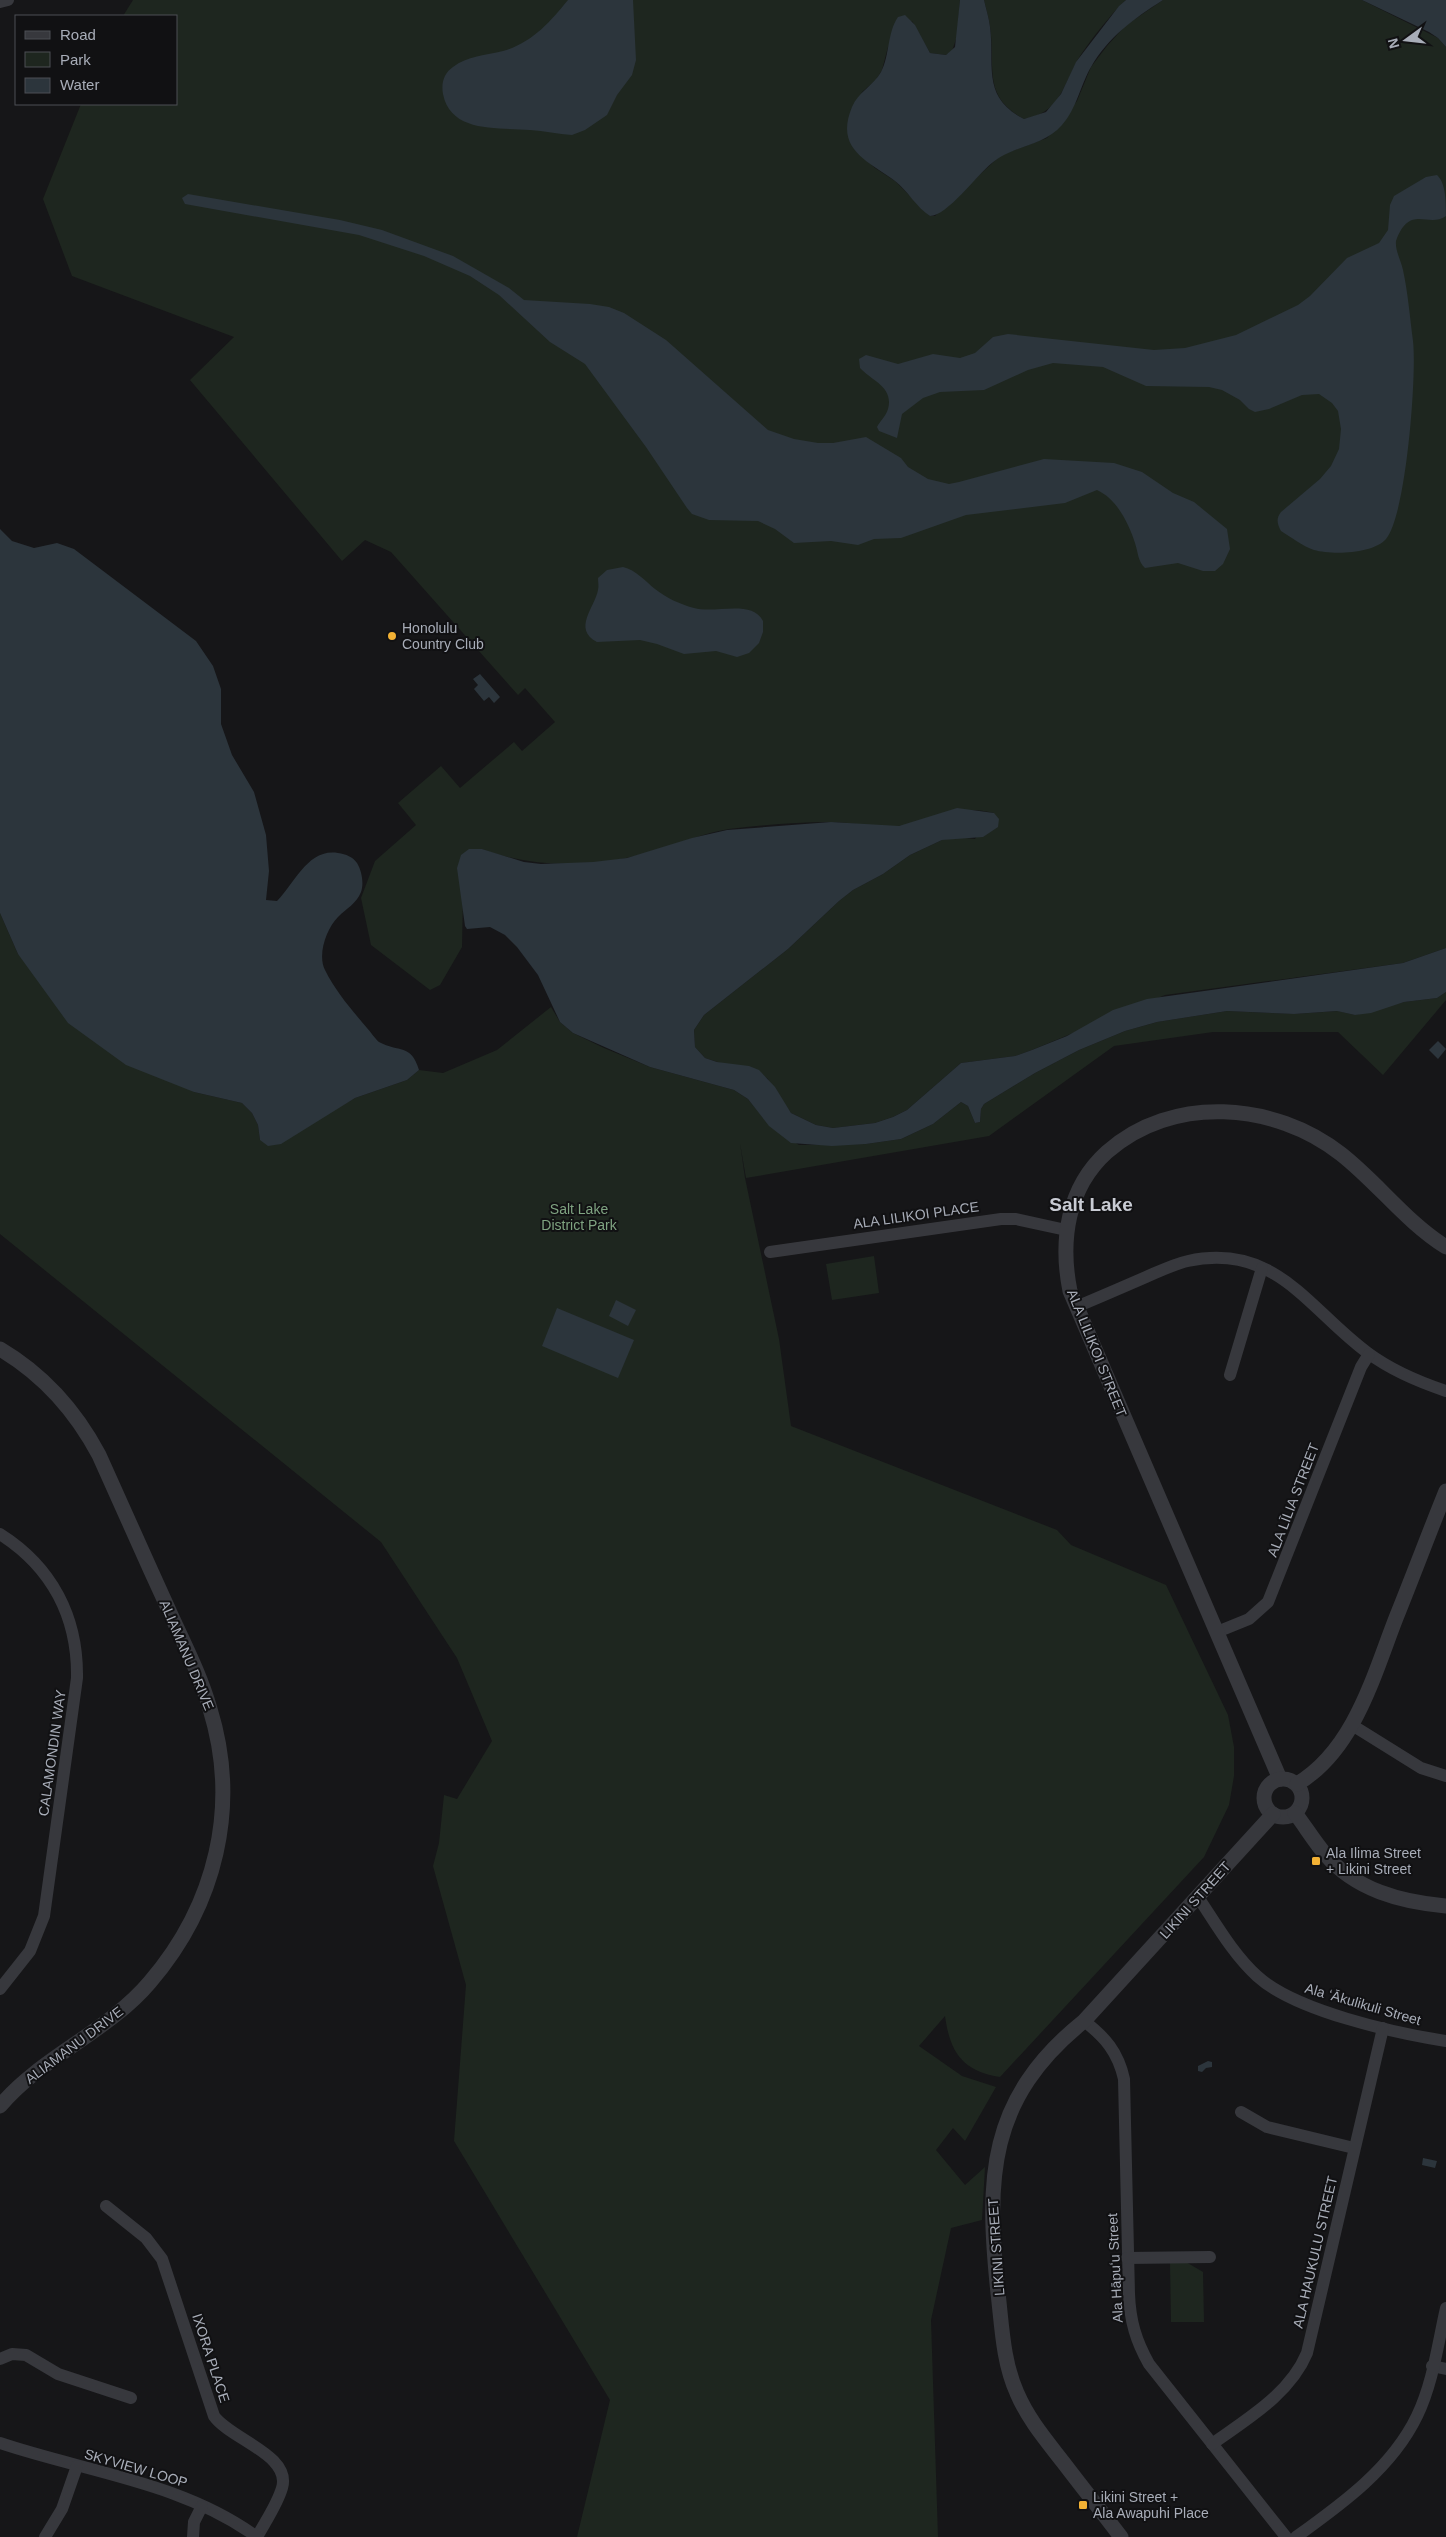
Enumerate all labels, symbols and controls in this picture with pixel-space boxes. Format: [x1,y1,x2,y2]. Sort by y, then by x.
legend [15,15,178,105]
north arrow [1381,15,1431,65]
text: Road [60,26,96,43]
text: N [1384,36,1402,50]
text: Park [60,51,91,68]
text: Water [60,76,99,93]
place label: Honolulu Country Club [402,620,484,652]
marker: Honolulu Country Club [386,630,398,642]
district label: Salt Lake [1049,1194,1133,1215]
street label: ALA LILIKOI PLACE [852,1198,980,1232]
park label: Salt Lake District Park [541,1201,618,1233]
street label: ALA LILIKOI STREET [1064,1287,1130,1420]
street label: ALA LĪLIA STREET [1264,1440,1322,1559]
street label: ALIAMANU DRIVE [157,1597,217,1713]
street label: CALAMONDIN WAY [35,1688,69,1817]
place label: Ala Ilima Street + Likini Street [1326,1845,1421,1877]
marker: Ala Ilima Street + Likini Street [1310,1855,1322,1867]
street label: LIKINI STREET [1156,1858,1234,1942]
street label: Ala ʻĀkulikuli Street [1303,1980,1423,2028]
street label: ALIAMANU DRIVE [22,2003,126,2087]
street label: ALA HAUKULU STREET [1290,2174,1340,2330]
street label: LIKINI STREET [985,2197,1007,2296]
street label: Ala Hāpuʻu Street [1104,2213,1126,2323]
street label: IXORA PLACE [189,2311,233,2405]
street label: SKYVIEW LOOP [83,2446,189,2490]
place label: Likini Street + Ala Awapuhi Place [1093,2489,1209,2521]
marker: Likini Street + Ala Awapuhi Place [1077,2499,1089,2511]

